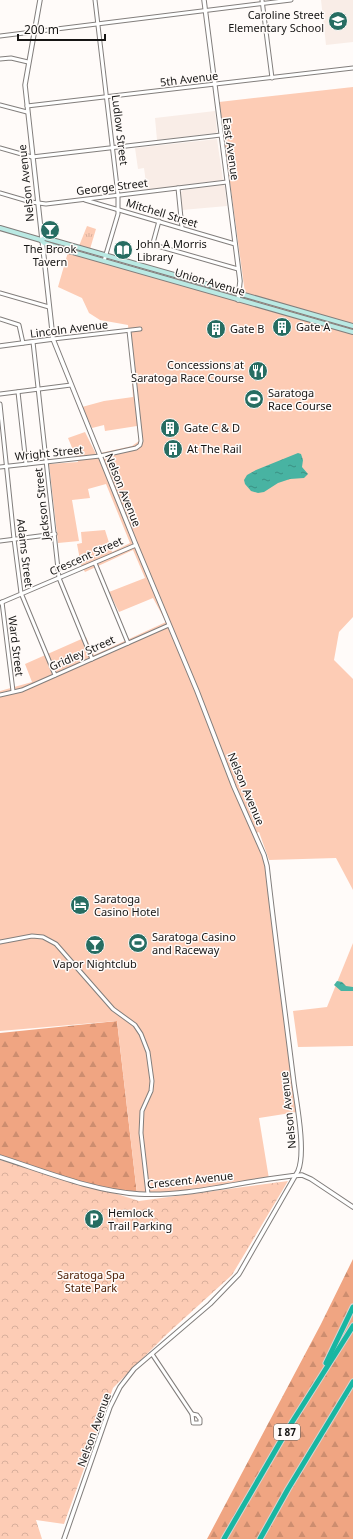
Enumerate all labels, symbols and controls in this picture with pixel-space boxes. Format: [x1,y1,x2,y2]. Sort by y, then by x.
place label: Caroline Street Elementary School [228,7,324,35]
school or university icon: Caroline Street Elementary School [327,10,349,32]
scale bar [18,16,105,42]
text: 200 m [24,21,59,38]
street label: 5th Avenue [159,67,219,90]
street label: Ludlow Street [109,94,132,166]
street label: East Avenue [220,117,243,181]
street label: Nelson Avenue [14,144,37,222]
street label: George Street [75,175,149,198]
street label: Mitchell Street [124,194,200,231]
bar icon: The Brook Tavern [39,219,61,241]
place label: John A Morris Library [136,236,207,264]
library icon: John A Morris Library [112,239,134,261]
place label: The Brook Tavern [24,241,76,269]
street label: Union Avenue [173,264,247,299]
street label: Lincoln Avenue [29,316,109,341]
building icon: Gate A [271,316,293,338]
building icon: Gate B [205,318,227,340]
place label: Gate A [296,319,331,334]
place label: Gate B [230,321,264,336]
place label: Concessions at Saratoga Race Course [131,357,244,385]
restaurant icon: Concessions at Saratoga Race Course [247,360,269,382]
place label: Saratoga Race Course [268,385,332,413]
sports icon: Saratoga Race Course [243,388,265,410]
building icon: Gate C & D [159,417,181,439]
place label: Gate C & D [184,420,240,435]
building icon: At The Rail [162,438,184,460]
street label: Wright Street [14,441,84,464]
place label: At The Rail [187,441,242,456]
street label: Nelson Avenue [102,451,145,529]
street label: Jackson Street [30,467,53,542]
street label: Adams Street [14,518,37,588]
street label: Crescent Street [47,533,125,578]
street label: Ward Street [5,615,28,677]
street label: Gridley Street [47,631,117,674]
street label: Nelson Avenue [224,750,269,827]
place label: Saratoga Casino Hotel [94,891,159,919]
hotel icon: Saratoga Casino Hotel [69,894,91,916]
place label: Saratoga Casino and Raceway [152,929,236,957]
sports icon: Saratoga Casino and Raceway [127,932,149,954]
bar icon: Vapor Nightclub [84,934,106,956]
place label: Vapor Nightclub [53,956,137,971]
street label: Nelson Avenue [276,1071,299,1149]
street label: Crescent Avenue [146,1168,234,1191]
place label: Hemlock Trail Parking [108,1205,172,1233]
parking icon: Hemlock Trail Parking [83,1208,105,1230]
park label: Saratoga Spa State Park [57,1267,125,1295]
street label: Nelson Avenue [73,1391,114,1469]
road number: I 87 [274,1424,300,1440]

